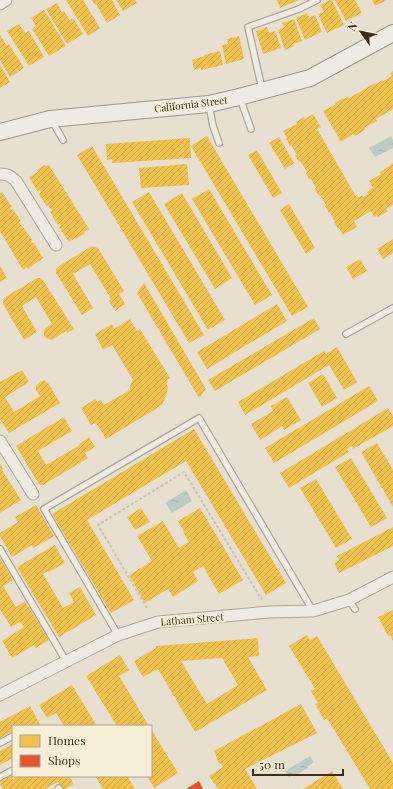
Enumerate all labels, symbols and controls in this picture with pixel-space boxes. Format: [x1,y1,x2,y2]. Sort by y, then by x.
north arrow [341,12,381,52]
text: N [344,19,361,34]
street label: California Street [154,92,229,115]
street label: Latham Street [160,609,225,629]
legend [12,725,152,777]
text: Homes [48,732,86,748]
scale bar [253,751,343,777]
text: Shops [48,752,80,768]
text: 50 m [259,756,285,772]

